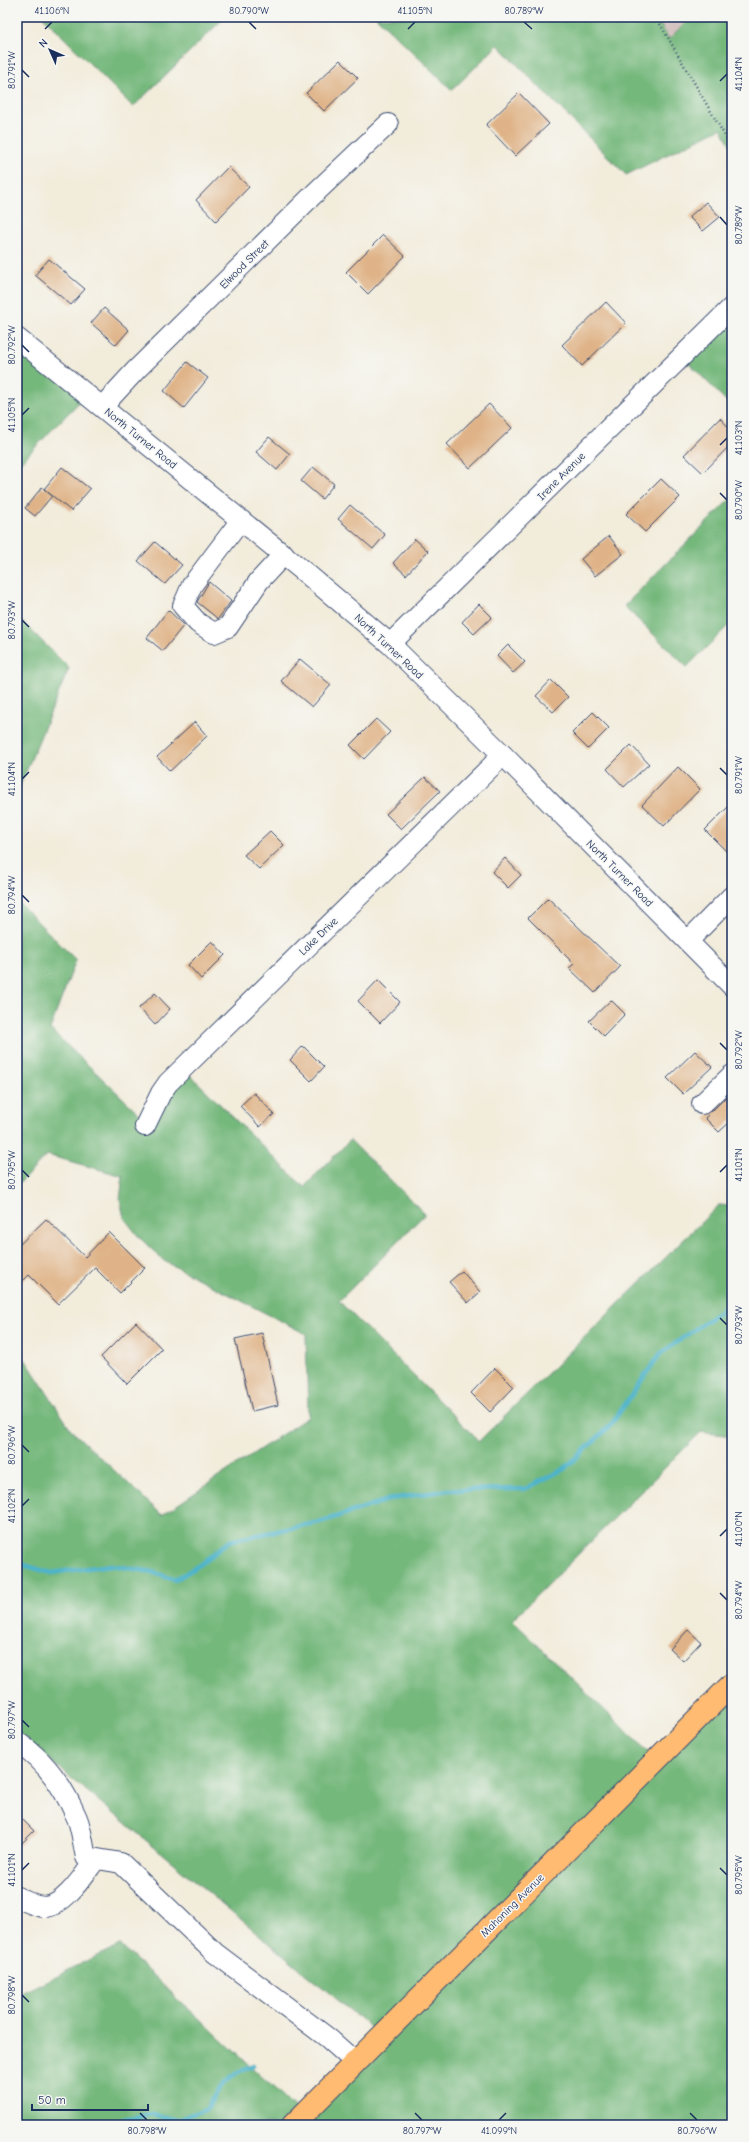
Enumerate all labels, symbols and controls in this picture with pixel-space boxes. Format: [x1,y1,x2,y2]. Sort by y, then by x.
text: 41.106°N [35,5,69,17]
text: 80.790°W [229,5,269,17]
text: 41.105°N [398,5,432,17]
text: 80.789°W [504,5,544,17]
north arrow [30,30,70,70]
text: N [36,36,50,50]
text: 80.791°W [6,51,18,89]
text: 41.104°N [733,57,745,91]
text: 80.789°W [733,205,745,245]
street label: Elwood Street [217,236,272,292]
text: 80.792°W [6,325,18,365]
text: 41.105°N [6,398,18,432]
street label: North Turner Road [102,405,180,472]
text: 41.103°N [733,421,745,455]
street label: Irene Avenue [535,449,588,503]
text: 80.790°W [733,480,745,520]
text: 80.793°W [6,600,18,639]
street label: North Turner Road [352,611,426,682]
text: 80.791°W [733,756,745,794]
text: 41.104°N [6,762,18,796]
street label: North Turner Road [583,837,656,910]
text: 80.794°W [6,875,18,914]
street label: Lake Drive [296,914,341,958]
text: 80.792°W [733,1030,745,1070]
text: 41.101°N [733,1148,745,1182]
text: 80.795°W [6,1150,18,1190]
text: 80.793°W [733,1305,745,1344]
text: 80.796°W [6,1425,18,1465]
text: 41.102°N [6,1489,18,1523]
text: 41.100°N [733,1511,745,1547]
text: 80.794°W [733,1580,745,1619]
text: 80.797°W [6,1700,18,1739]
text: 41.101°N [6,1853,18,1887]
text: 80.795°W [733,1855,745,1895]
street label: Mahoning Avenue [478,1871,547,1940]
text: 80.798°W [6,1975,18,2015]
scale bar [32,2086,148,2112]
text: 50 m [38,2093,66,2107]
text: 80.798°W [127,2125,167,2137]
text: 80.797°W [403,2125,442,2137]
text: 41.099°N [481,2125,517,2137]
text: 80.796°W [677,2125,717,2137]

